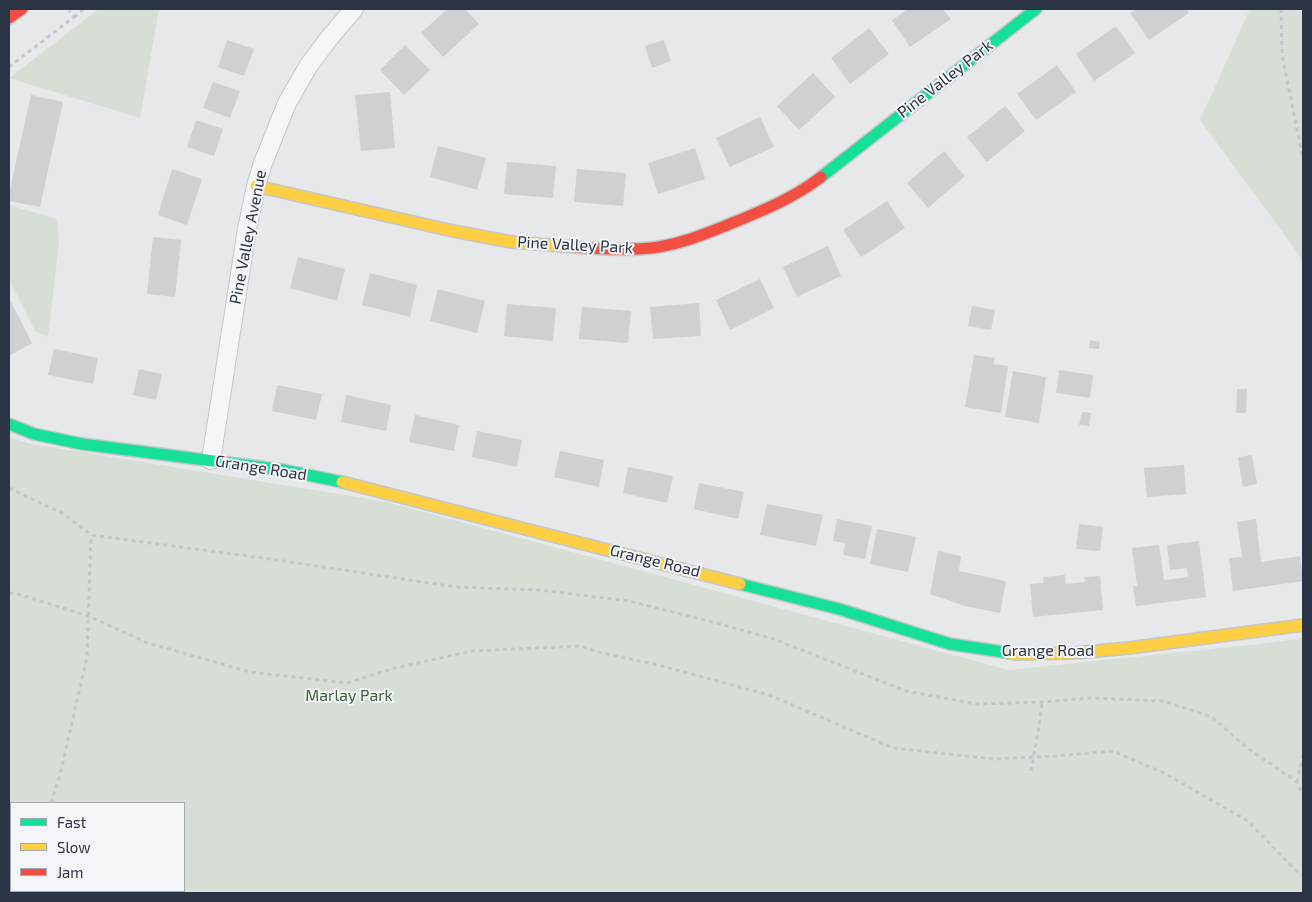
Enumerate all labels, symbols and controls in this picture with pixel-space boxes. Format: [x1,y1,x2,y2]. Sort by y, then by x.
street label: Pine Valley Park [893,36,997,122]
street label: Pine Valley Avenue [226,168,270,306]
street label: Pine Valley Park [517,232,633,258]
street label: Grange Road [214,451,308,485]
street label: Grange Road [608,541,702,581]
street label: Grange Road [1002,641,1094,661]
park label: Marlay Park [305,686,393,706]
legend [10,802,185,892]
text: Fast [57,813,86,831]
text: Slow [57,838,91,856]
text: Jam [57,863,83,881]

